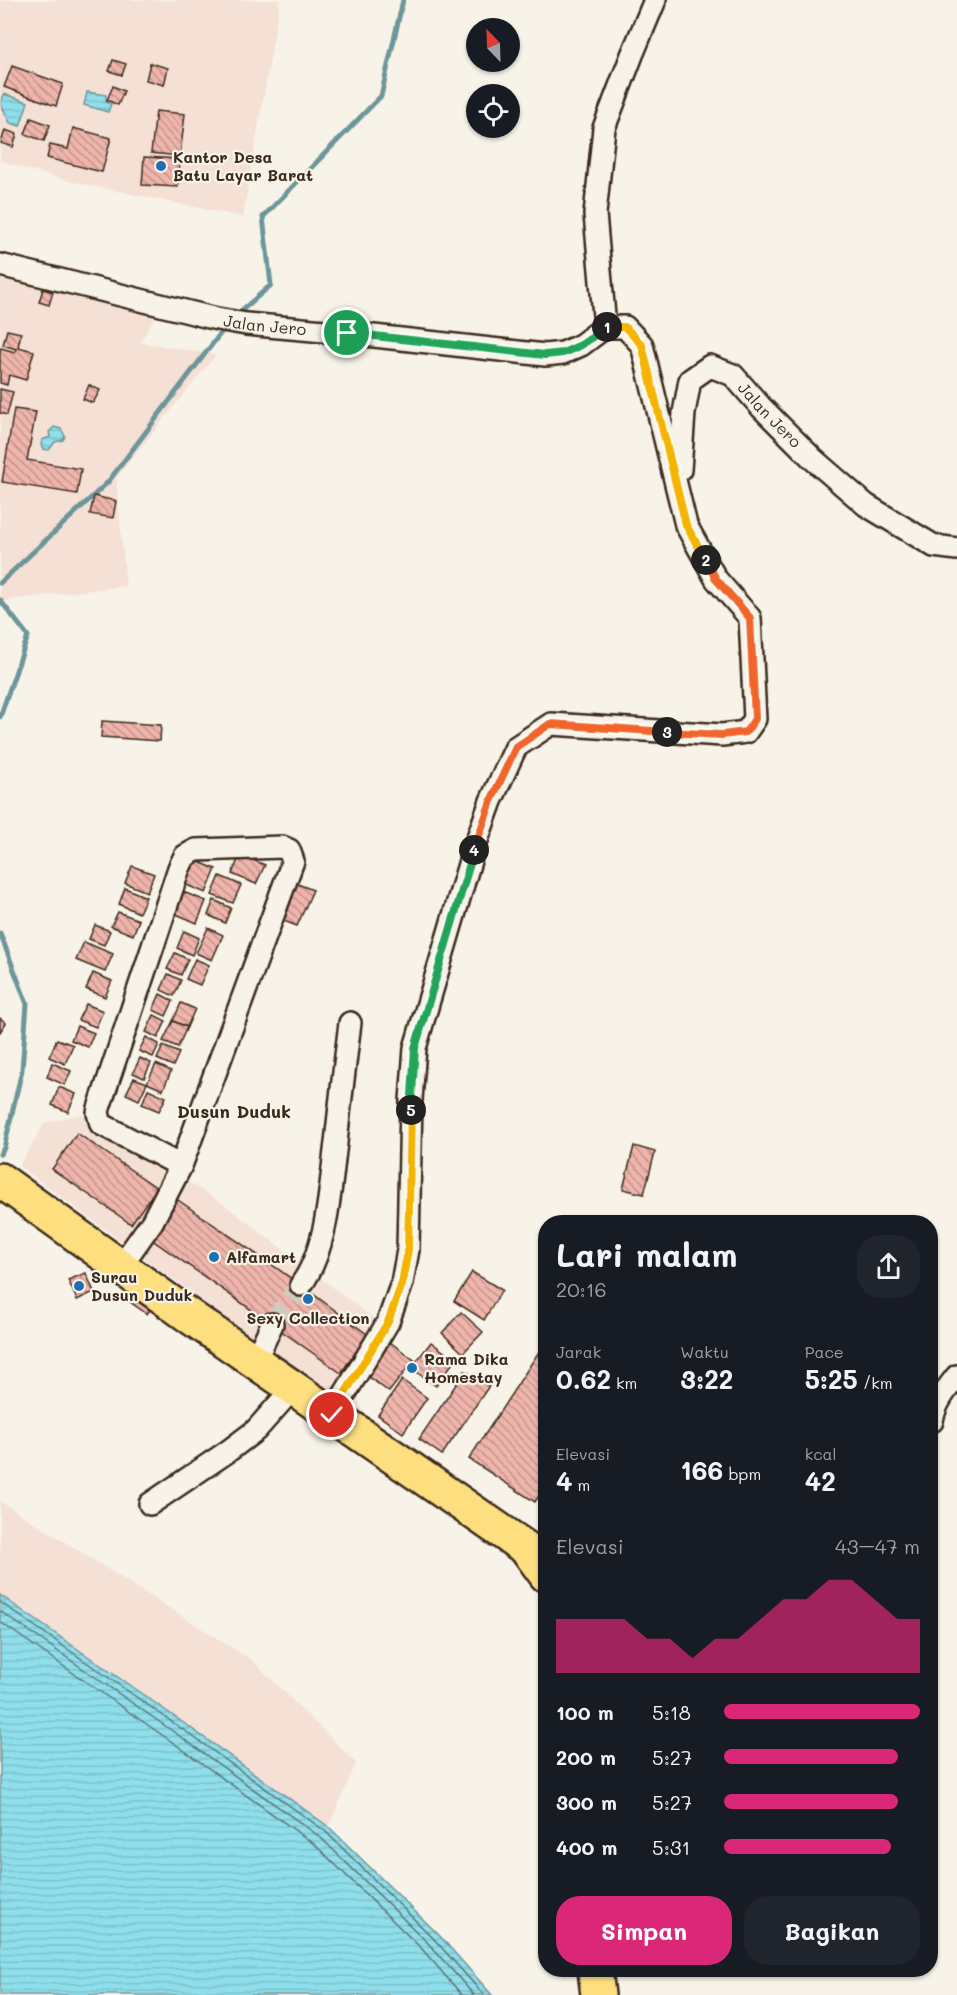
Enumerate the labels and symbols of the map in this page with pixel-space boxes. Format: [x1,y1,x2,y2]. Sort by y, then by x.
north arrow [466,18,520,72]
place label: Kantor Desa Batu Layar Barat [173,146,313,185]
marker: Kantor Desa Batu Layar Barat [154,159,168,173]
pin [321,307,372,358]
street label: Jalan Jero [222,309,307,339]
pin: 1 [592,312,622,342]
street label: Jalan Jero [734,377,806,452]
pin: 2 [691,545,721,575]
pin: 3 [652,717,682,747]
pin: 4 [459,835,489,865]
pin: 5 [396,1095,426,1125]
district label: Dusun Duduk [177,1099,291,1123]
place label: Alfamart [226,1246,296,1267]
marker: Alfamart [207,1250,221,1264]
place label: Surau Dusun Duduk [91,1266,192,1305]
marker: Surau Dusun Duduk [72,1279,86,1293]
marker: Sexy Collection [301,1292,315,1306]
place label: Sexy Collection [246,1307,370,1328]
place label: Rama Dika Homestay [424,1348,509,1387]
marker: Rama Dika Homestay [405,1361,419,1375]
pin [306,1389,357,1440]

